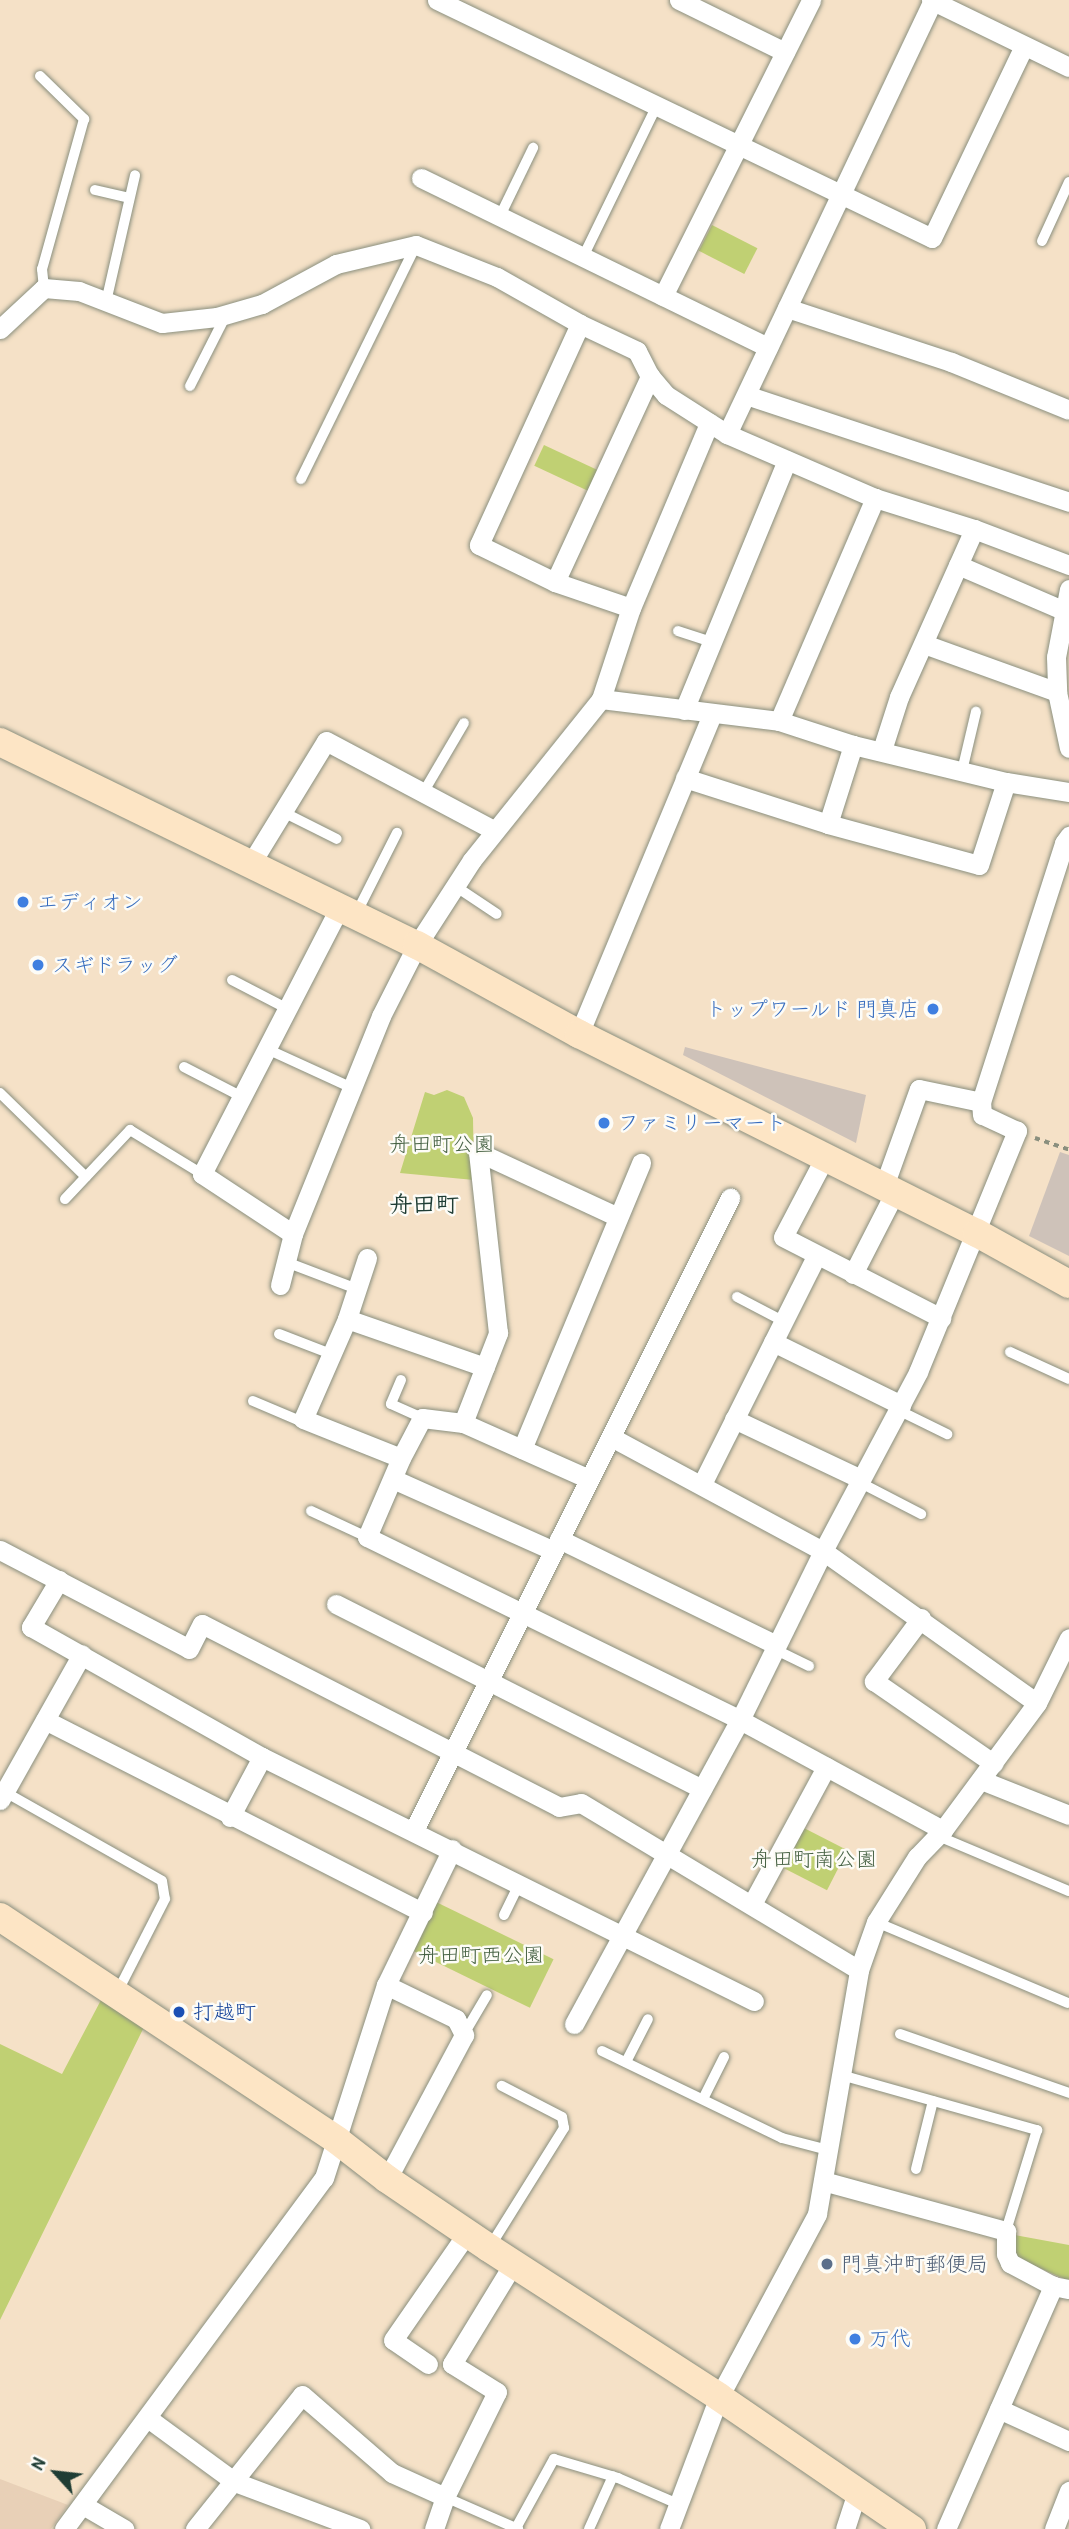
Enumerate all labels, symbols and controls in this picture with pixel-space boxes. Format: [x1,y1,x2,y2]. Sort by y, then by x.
place label: エディオン [37,889,142,915]
marker: エディオン [15,894,31,910]
place label: スギドラッグ [52,952,178,978]
marker: スギドラッグ [30,957,46,973]
place label: トップワールド 門真店 [704,996,919,1022]
marker: トップワールド 門真店 [925,1001,941,1017]
place label: ファミリーマート [618,1110,786,1136]
marker: ファミリーマート [596,1115,612,1131]
park label: 舟田町公園 [390,1131,494,1157]
district label: 舟田町 [390,1190,458,1218]
park label: 舟田町南公園 [751,1846,877,1872]
park label: 舟田町西公園 [418,1942,544,1968]
place label: 打越町 [193,1999,256,2025]
marker: 打越町 [171,2004,187,2020]
place label: 門真沖町郵便局 [841,2251,988,2277]
marker: 門真沖町郵便局 [819,2256,835,2272]
place label: 万代 [869,2326,911,2352]
marker: 万代 [847,2331,863,2347]
north arrow [21,2438,91,2508]
text: N [23,2453,51,2474]

